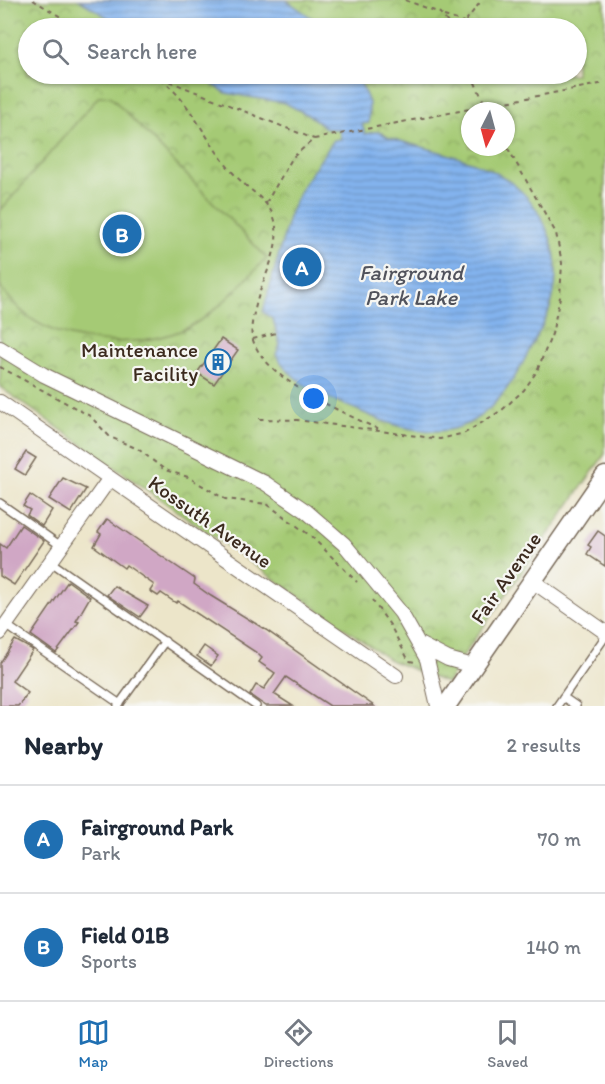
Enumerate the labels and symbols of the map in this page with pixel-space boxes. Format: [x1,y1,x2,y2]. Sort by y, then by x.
north arrow [461,102,515,156]
pin: B [102,212,142,256]
pin: A [282,244,322,290]
water label: Fairground Park Lake [359,259,465,311]
place label: Maintenance Facility [81,337,198,386]
building icon: Maintenance Facility [203,347,233,377]
your location [299,384,328,413]
street label: Kossuth Avenue [144,470,277,573]
street label: Fair Avenue [465,527,546,628]

